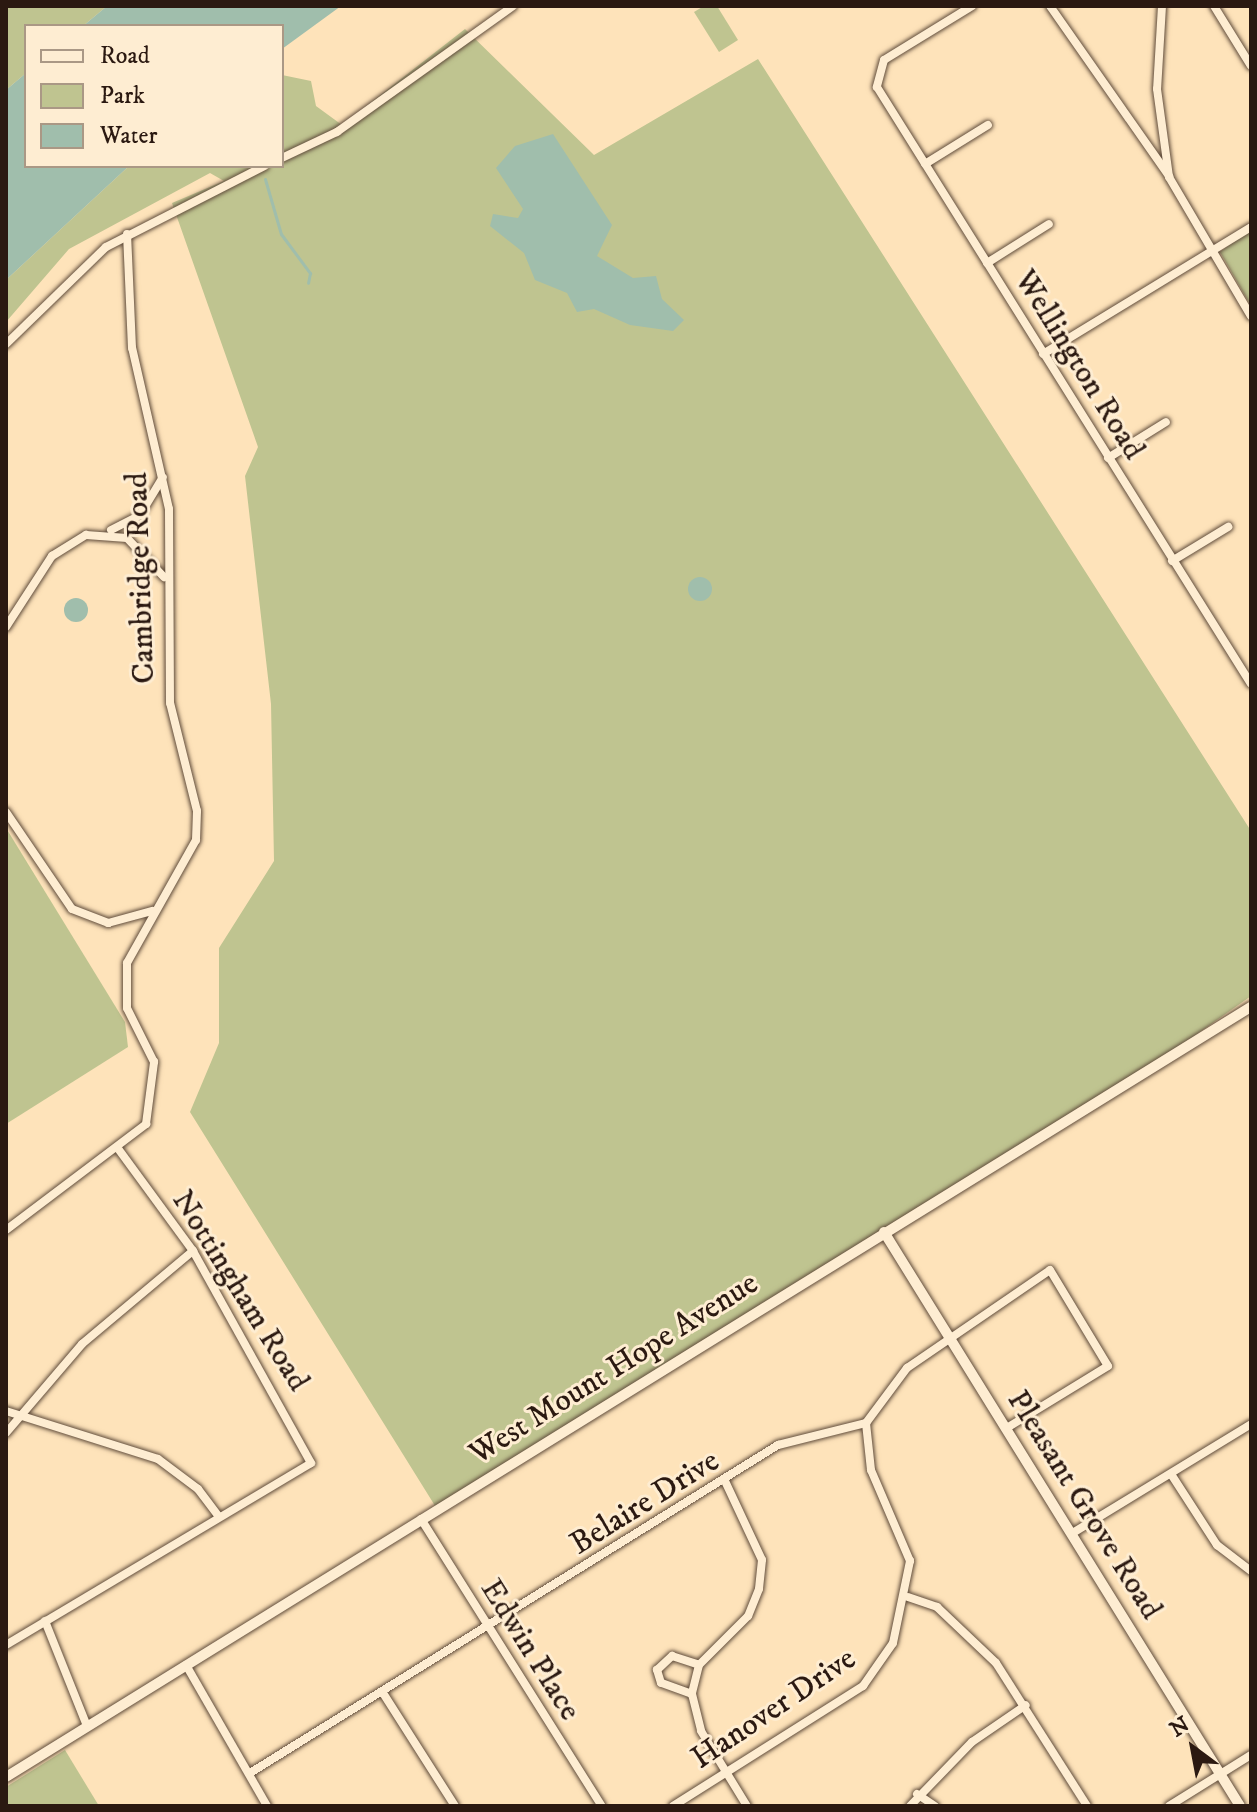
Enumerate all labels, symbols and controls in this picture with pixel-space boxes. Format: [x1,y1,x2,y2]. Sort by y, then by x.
legend [24,24,284,168]
text: Road [100,41,150,71]
text: Park [100,81,145,111]
text: Water [100,121,157,151]
street label: Wellington Road [1005,263,1153,467]
street label: Cambridge Road [118,472,164,684]
street label: Nottingham Road [163,1183,317,1399]
street label: West Mount Hope Avenue [463,1265,765,1473]
street label: Pleasant Grove Road [998,1383,1170,1627]
street label: Belaire Drive [563,1442,727,1564]
street label: Edwin Place [471,1572,589,1728]
street label: Hanover Drive [685,1640,863,1778]
north arrow [1153,1708,1233,1788]
text: N [1165,1711,1195,1743]

